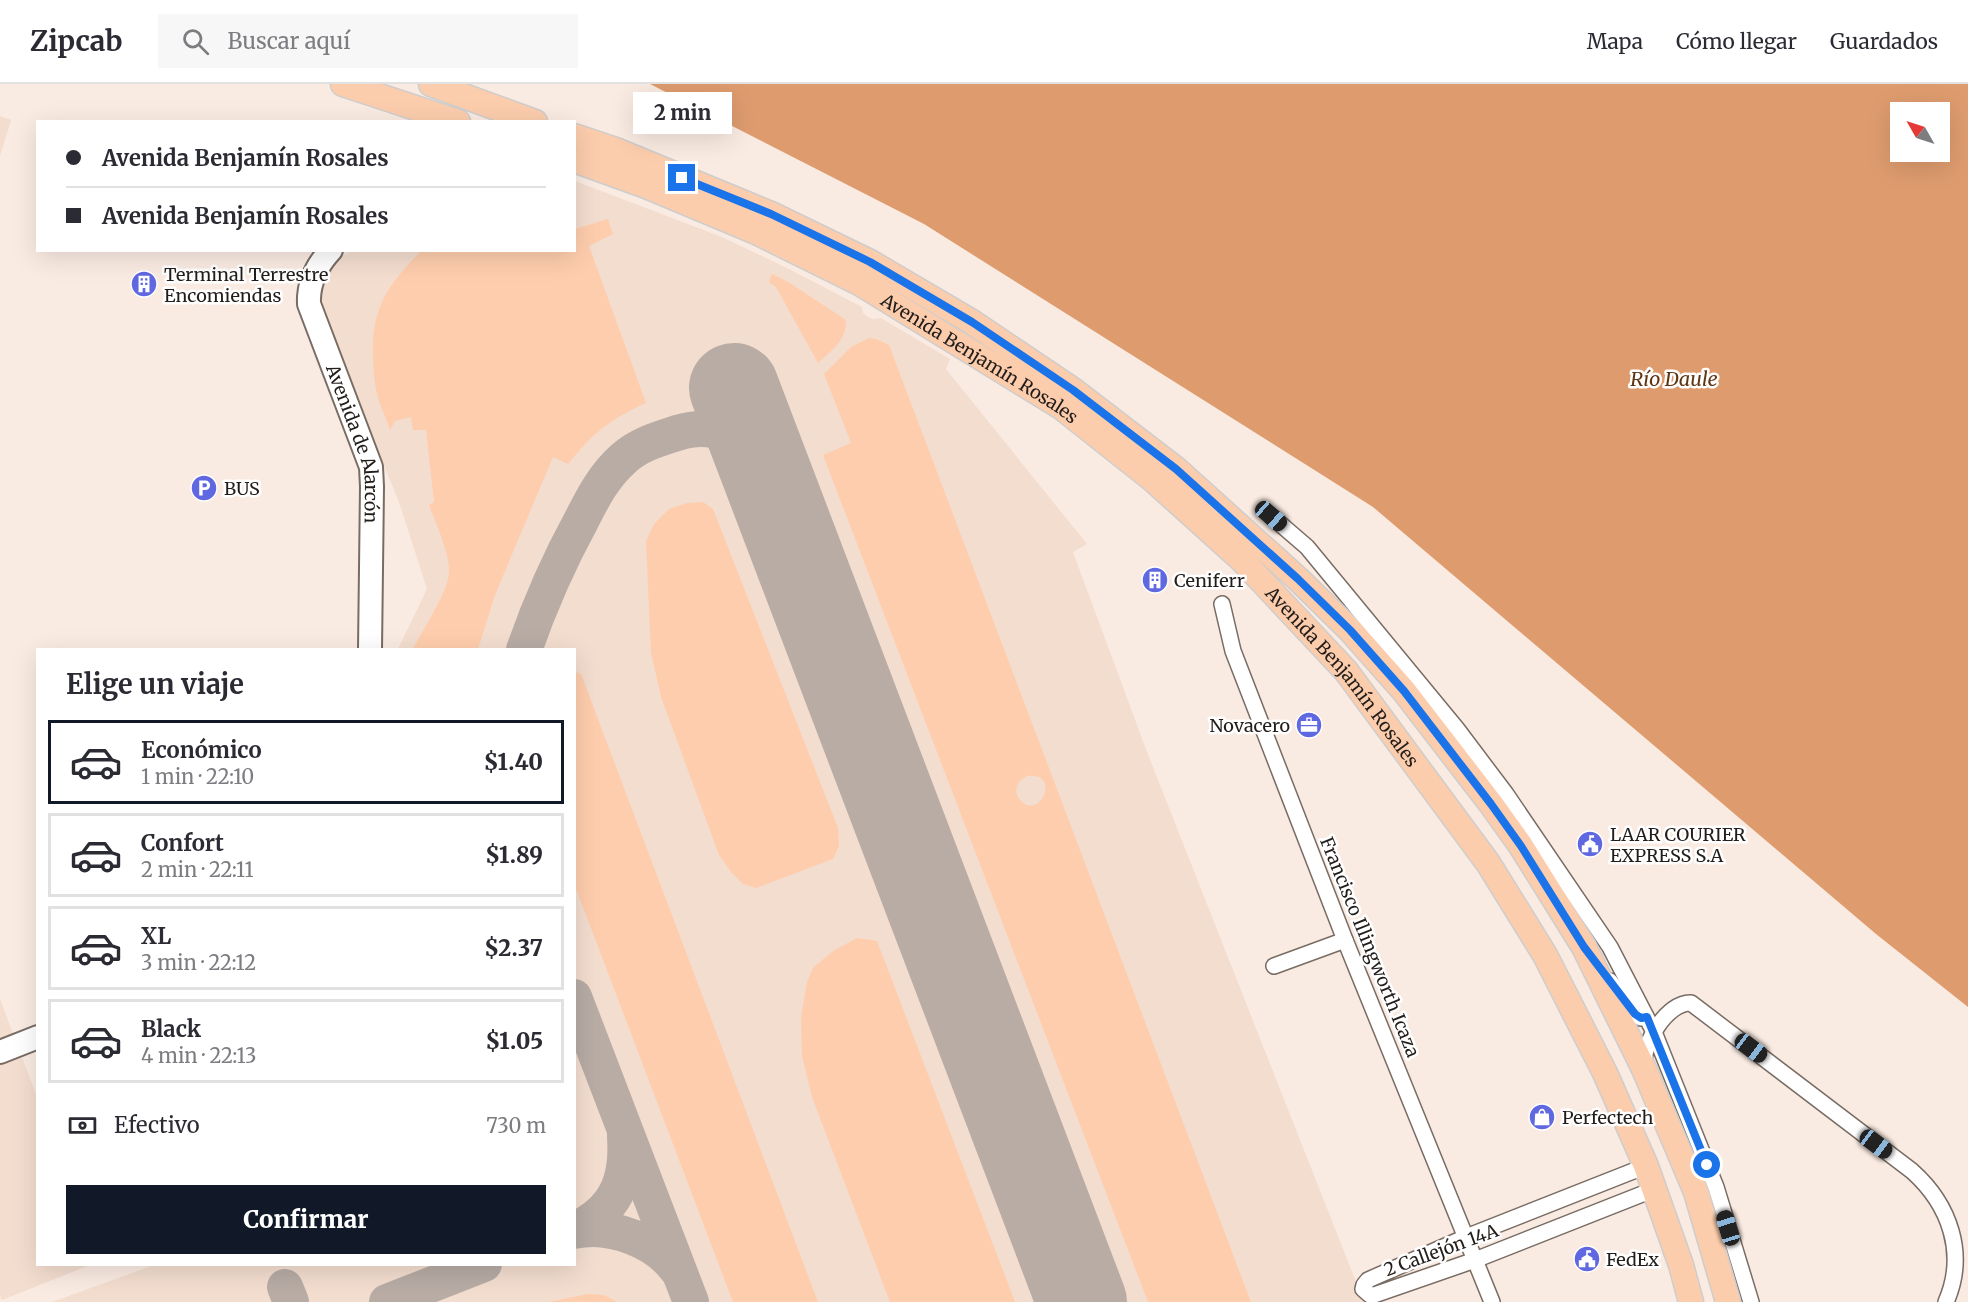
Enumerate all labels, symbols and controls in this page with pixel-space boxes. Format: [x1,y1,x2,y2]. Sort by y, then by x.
search box [158,14,578,68]
text: Zipcab [30,23,122,59]
icon: search [179,25,212,58]
text: Buscar aquí [227,27,350,55]
text: Mapa [1587,28,1643,55]
text: Cómo llegar [1676,28,1797,55]
text: Guardados [1830,28,1938,55]
callout: 2 min [632,91,732,133]
text: 2 min [654,100,711,125]
north arrow [1890,102,1950,162]
map controls [1890,102,1950,162]
text: Avenida Benjamín Rosales [102,144,389,172]
route end [668,164,695,191]
text: Avenida Benjamín Rosales [102,202,389,230]
place label: Terminal Terrestre Encomiendas [164,263,328,307]
building icon: Terminal Terrestre Encomiendas [129,269,159,299]
street label: Avenida Benjamín Rosales [876,287,1083,428]
street label: Avenida de Alarcón [321,360,384,524]
water label: Río Daule [1630,366,1718,391]
parking icon: BUS [189,473,219,503]
place label: BUS [224,477,260,500]
car [1252,497,1290,535]
building icon: Ceniferr [1140,565,1170,595]
place label: Ceniferr [1174,569,1245,592]
street label: Avenida Benjamín Rosales [1260,581,1424,771]
text: Elige un viaje [66,667,244,701]
office icon: Novacero [1294,710,1324,740]
place label: Novacero [1210,714,1290,737]
icon: car [69,735,123,789]
text: Económico [141,736,262,764]
text: $1.40 [484,748,543,776]
text: 1 min · 22:10 [141,764,254,789]
place label: LAAR COURIER EXPRESS S.A [1610,823,1746,867]
icon: car [69,828,123,882]
text: Confort [141,829,224,857]
public building icon: LAAR COURIER EXPRESS S.A [1575,829,1605,859]
street label: Francisco Illingworth Icaza [1315,833,1425,1061]
text: $1.89 [485,841,543,869]
text: 2 min · 22:11 [141,857,254,882]
icon: car [69,921,123,975]
text: XL [141,922,171,950]
text: $2.37 [484,934,543,962]
text: 3 min · 22:12 [141,950,256,975]
icon: car [69,1014,123,1068]
text: Black [141,1015,201,1043]
text: $1.05 [485,1027,543,1055]
car [1731,1030,1771,1066]
text: 4 min · 22:13 [141,1043,256,1068]
shop icon: Perfectech [1527,1102,1557,1132]
place label: Perfectech [1562,1106,1653,1129]
icon: cash [66,1109,99,1142]
text: Efectivo [114,1111,200,1139]
text: 730 m [486,1113,546,1138]
car [1856,1126,1896,1162]
route start [1693,1151,1720,1178]
button: Confirmar [66,1185,546,1254]
car [1714,1208,1742,1248]
street label: 2 Callejón 14A [1381,1219,1502,1281]
public building icon: FedEx [1572,1244,1602,1274]
place label: FedEx [1606,1248,1659,1271]

